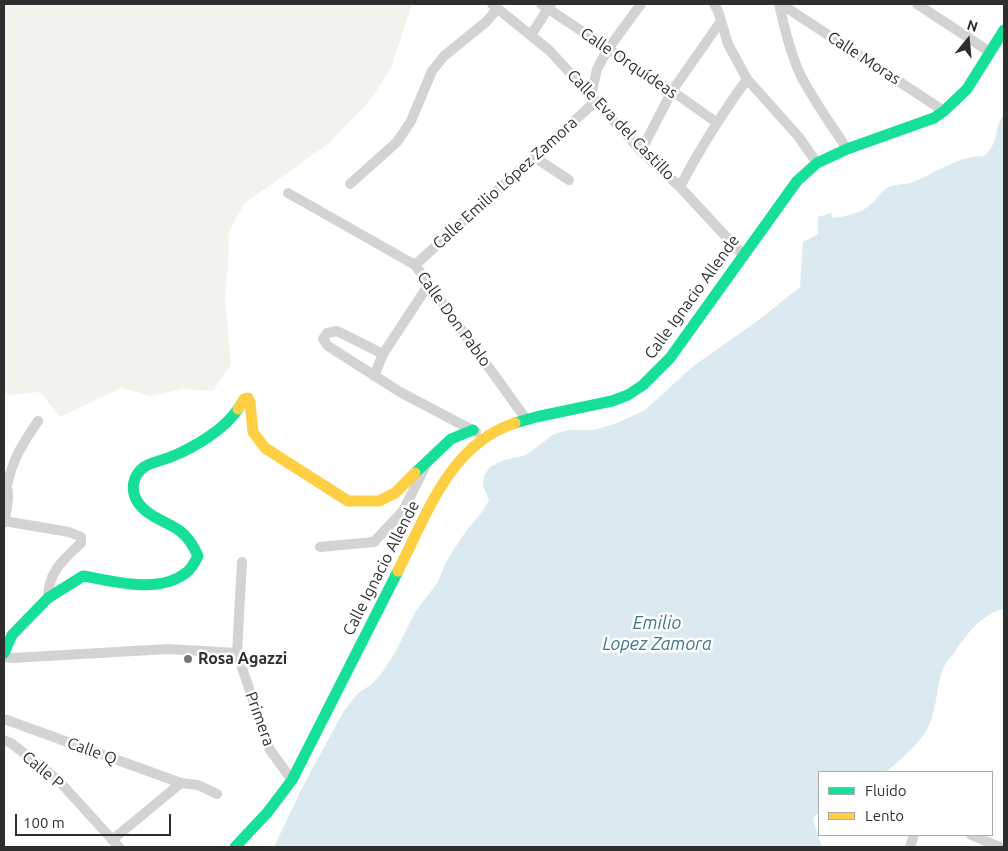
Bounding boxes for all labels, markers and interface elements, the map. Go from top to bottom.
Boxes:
north arrow [943,15,993,65]
text: N [965,16,980,35]
street label: Calle Orquídeas [577,23,681,103]
street label: Calle Moras [824,27,904,89]
street label: Calle Eva del Castillo [563,66,679,184]
street label: Calle Emilio López Zamora [429,113,581,253]
street label: Calle Ignacio Allende [640,231,744,363]
street label: Calle Don Pablo [413,268,495,370]
street label: Calle Ignacio Allende [339,497,423,639]
water label: Emilio Lopez Zamora [602,612,712,654]
place label: Rosa Agazzi [198,649,287,669]
marker: Rosa Agazzi [182,653,194,665]
street label: Primera [241,689,279,749]
street label: Calle Q [65,733,119,769]
street label: Calle P [18,747,68,793]
legend [818,771,993,836]
text: Fluido [865,782,907,799]
scale bar [18,804,174,836]
text: Lento [865,807,904,824]
text: 100 m [23,814,65,831]

